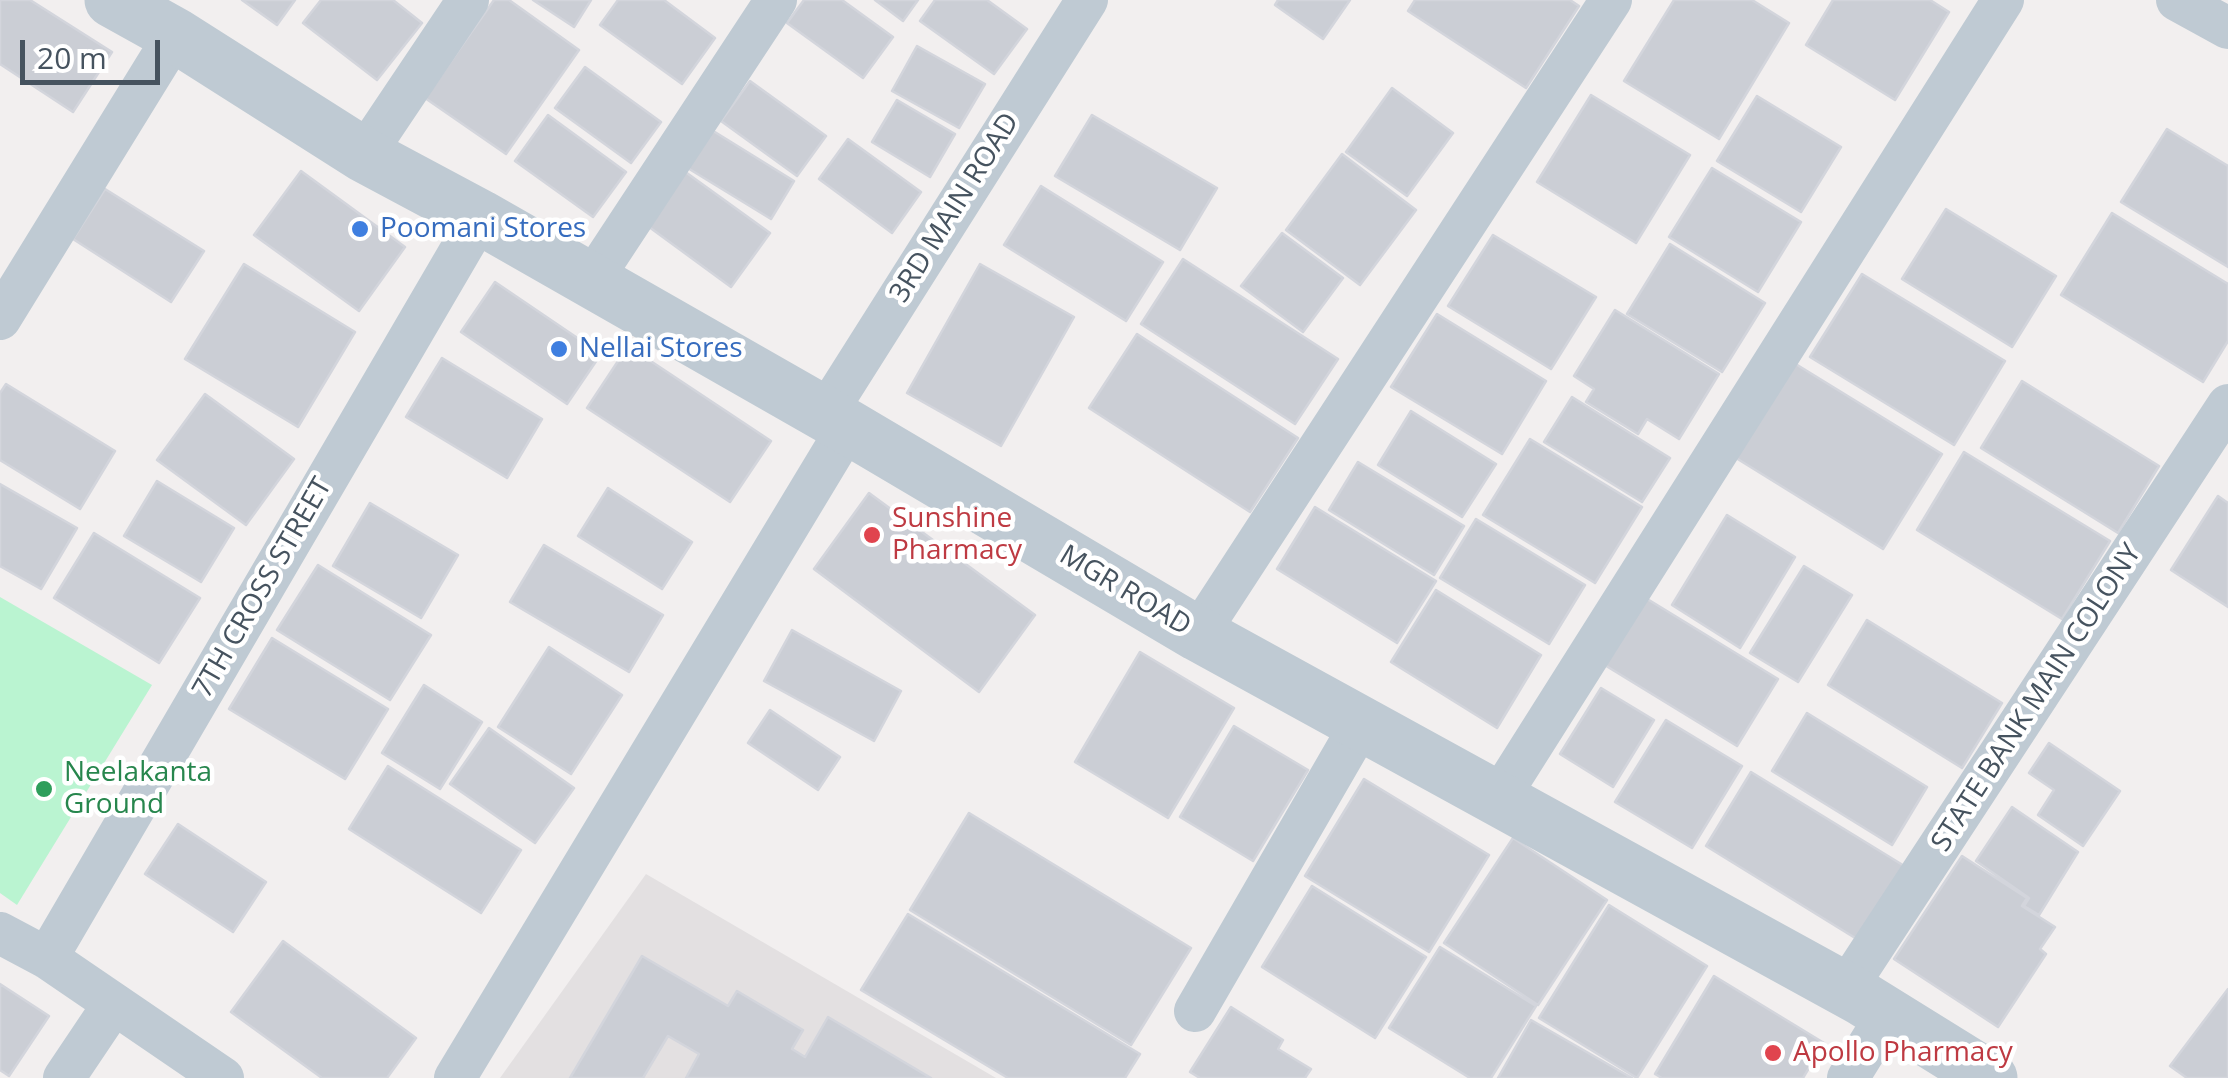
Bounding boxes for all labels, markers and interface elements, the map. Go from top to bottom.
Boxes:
scale bar [25,20,165,82]
text: 20 m [37,37,107,78]
street label: 3RD MAIN ROAD [883,107,1027,309]
place label: Poomani Stores [380,212,586,246]
marker: Poomani Stores [349,218,371,240]
place label: Nellai Stores [579,332,743,366]
marker: Nellai Stores [548,338,570,360]
street label: 7TH CROSS STREET [186,472,340,704]
place label: Sunshine Pharmacy [892,502,1022,568]
marker: Sunshine Pharmacy [861,524,883,546]
street label: STATE BANK MAIN COLONY [1925,538,2149,858]
street label: MGR ROAD [1053,539,1197,643]
place label: Neelakanta Ground [64,756,212,822]
marker: Neelakanta Ground [33,778,55,800]
place label: Apollo Pharmacy [1793,1036,2013,1070]
marker: Apollo Pharmacy [1762,1042,1784,1064]

